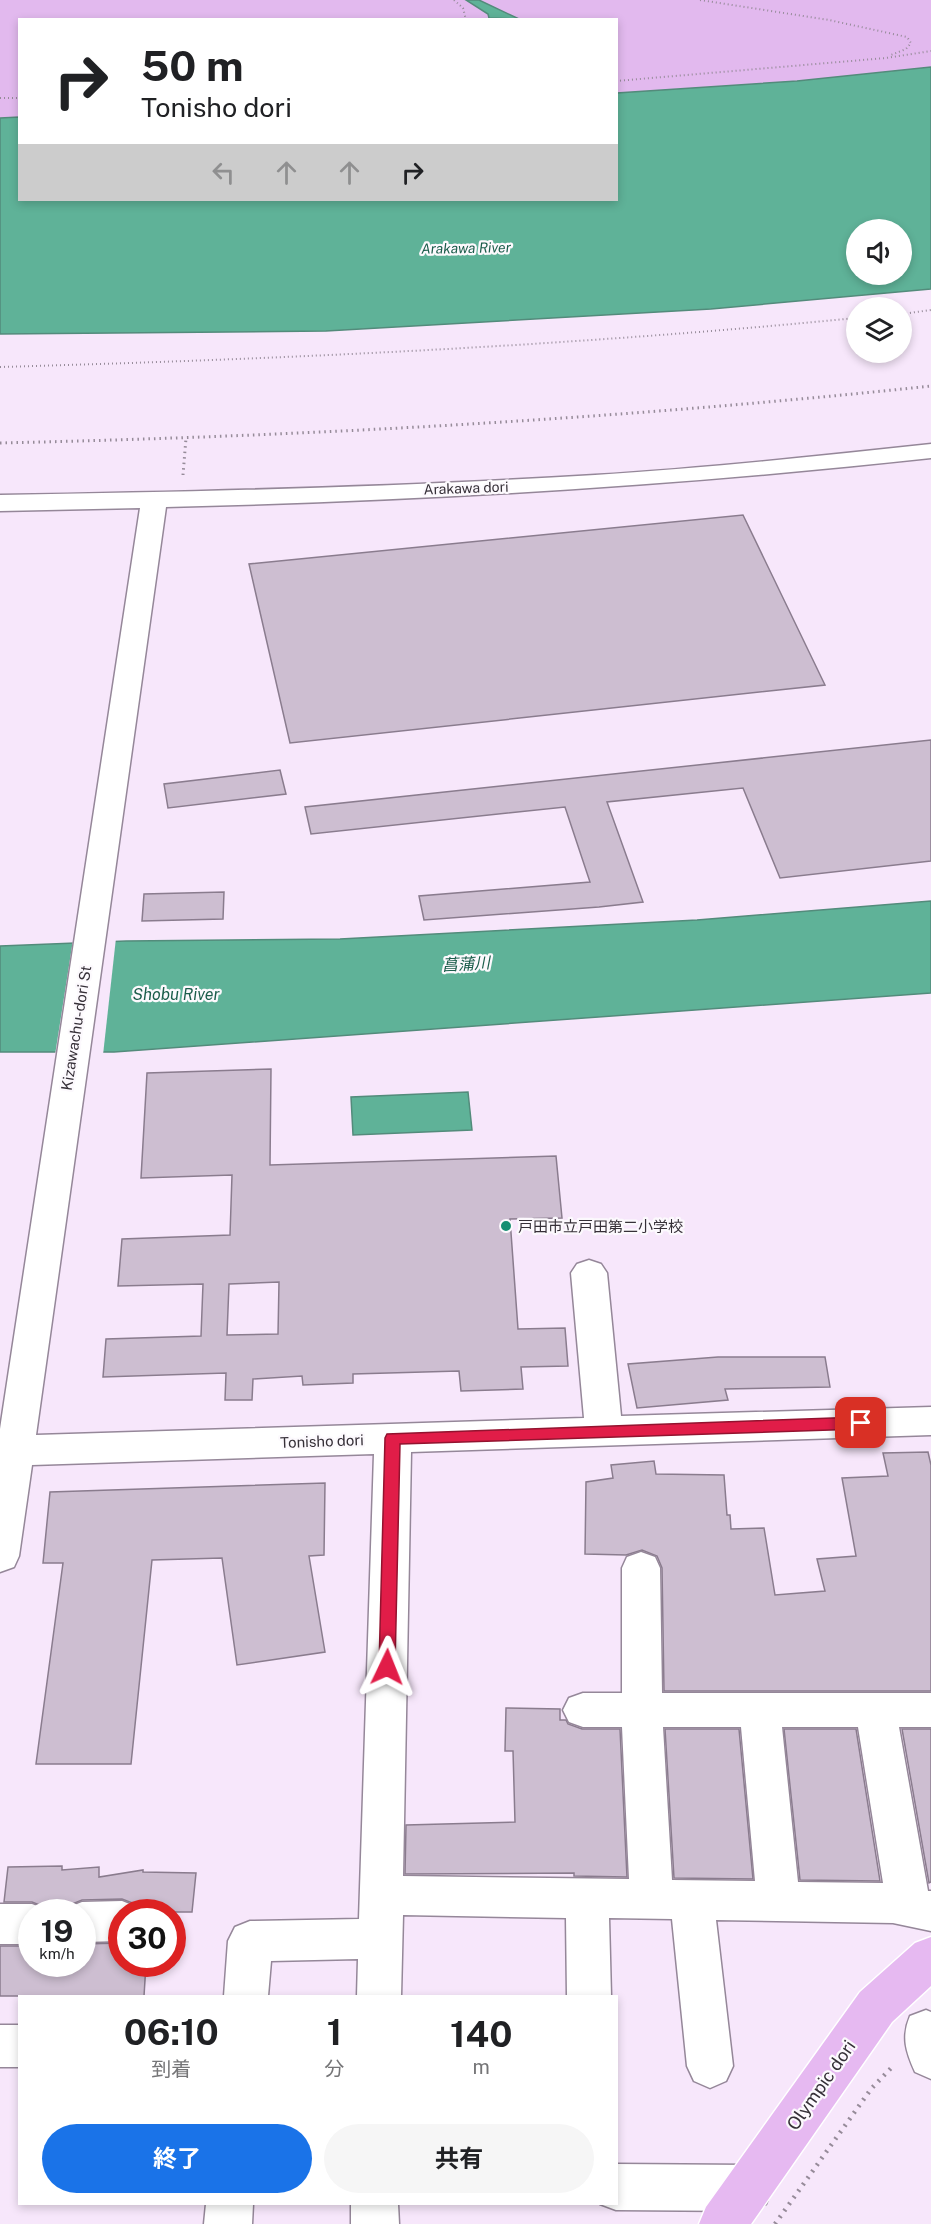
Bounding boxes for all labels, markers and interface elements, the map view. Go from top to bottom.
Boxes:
text: 50 m [141,41,244,90]
icon: right [42,42,120,120]
text: Tonisho dori [141,91,292,123]
icon: left [207,156,240,189]
icon: ahead [270,156,303,189]
icon: ahead [333,156,366,189]
icon: right [396,156,429,189]
map controls [846,219,912,363]
button: sound [846,219,912,285]
water label: Arakawa River [421,239,512,257]
button: layers [846,297,912,363]
street label: Arakawa dori [423,479,509,497]
water label: 菖蒲川 [442,953,492,975]
street label: Kizawachu-dori St [58,964,94,1092]
water label: Shobu River [133,985,220,1004]
place label: 戸田市立戸田第二小学校 [518,1218,683,1235]
marker: 戸田市立戸田第二小学校 [499,1219,513,1233]
pin [835,1397,886,1448]
icon: arrive [844,1406,877,1439]
street label: Tonisho dori [280,1431,364,1451]
position arrow [355,1635,419,1699]
speed limit sign: 30 [108,1899,186,1977]
text: 19 [41,1913,73,1949]
text: km/h [39,1945,75,1962]
text: 06:10 [124,2011,219,2053]
text: 1 [327,2011,342,2053]
text: 140 [450,2013,512,2055]
street label: Olympic dori [782,2036,860,2134]
text: m [473,2055,490,2079]
text: 到着 [151,2057,191,2081]
text: 分 [324,2057,344,2081]
button: 終了 [42,2124,312,2193]
button: 共有 [324,2124,594,2193]

